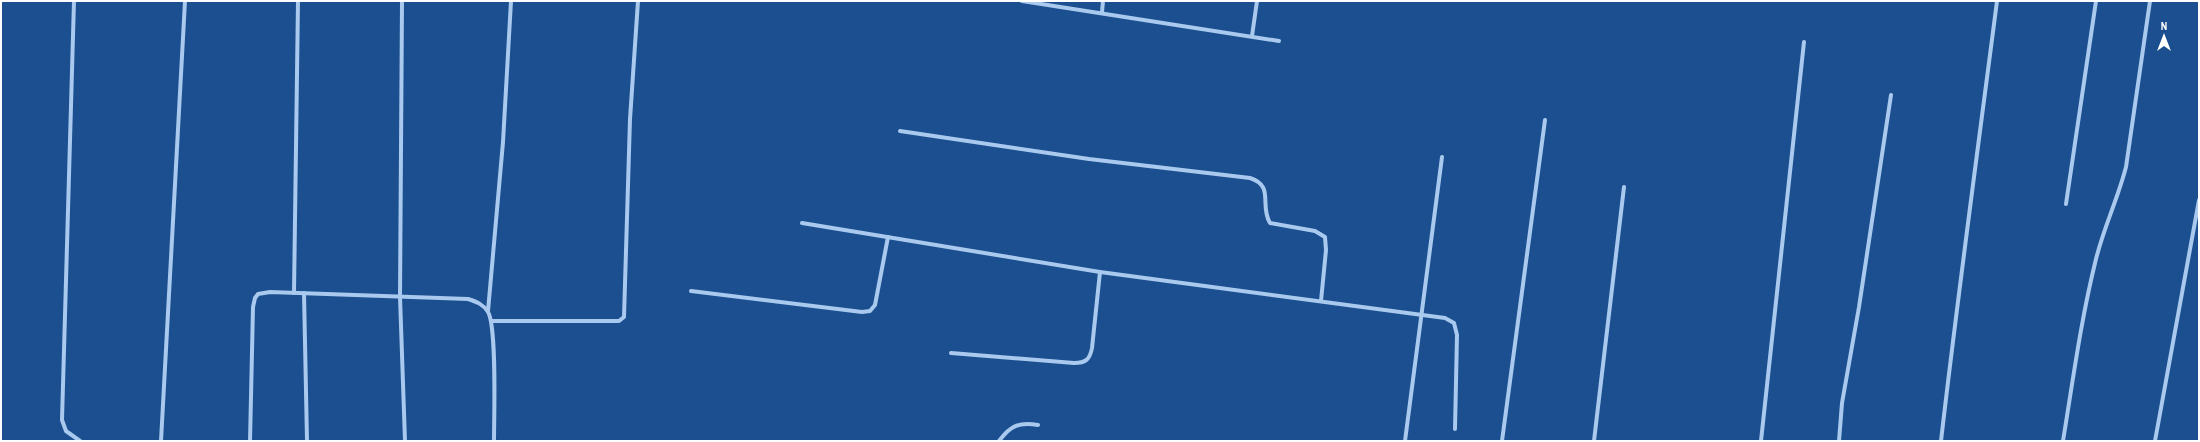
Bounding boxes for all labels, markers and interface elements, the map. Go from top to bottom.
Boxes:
north arrow [2144,16,2184,56]
text: N [2161,19,2167,33]

